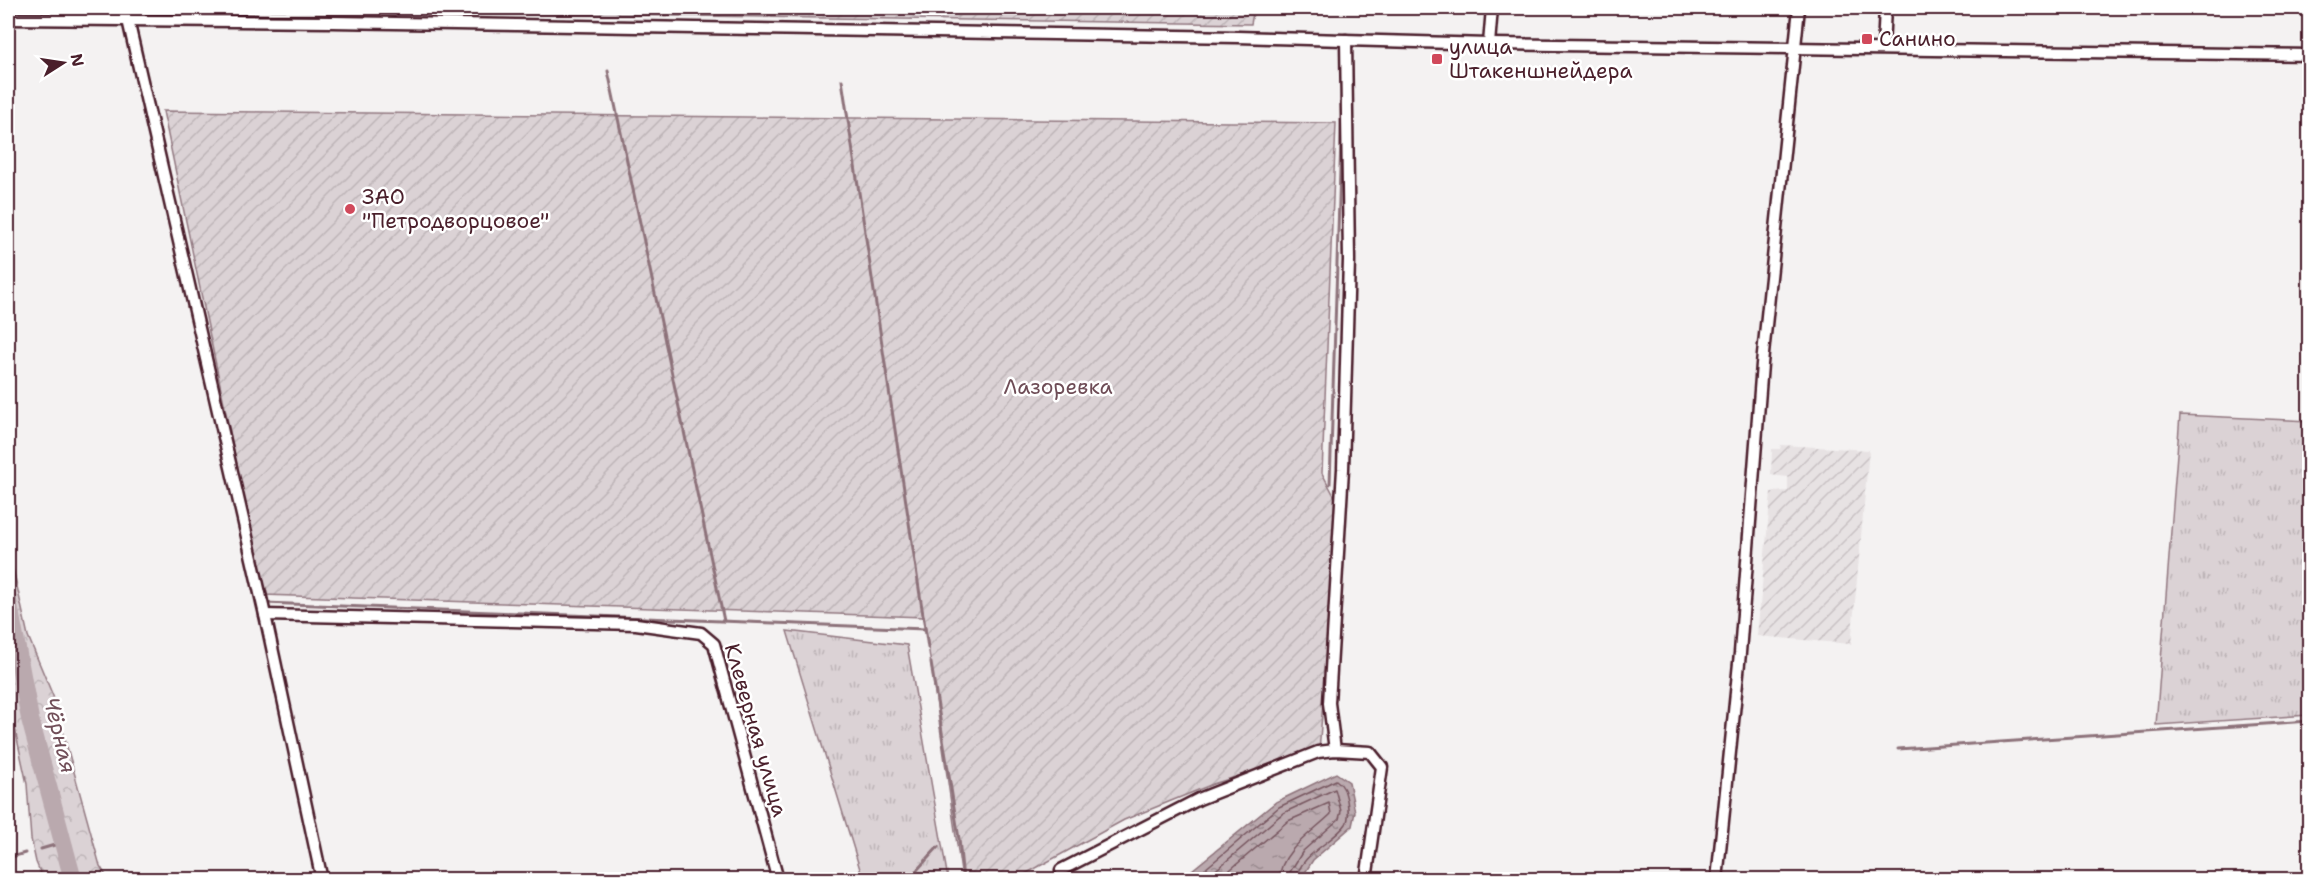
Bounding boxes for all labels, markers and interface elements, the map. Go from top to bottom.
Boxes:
place label: Санино [1879,25,1956,53]
marker: Санино [1860,32,1874,46]
north arrow [33,33,93,93]
place label: улица Штакеншнейдера [1449,33,1633,85]
text: N [66,52,89,68]
marker: улица Штакеншнейдера [1430,52,1444,66]
place label: ЗАО "Петродворцовое" [362,183,549,235]
marker: ЗАО "Петродворцовое" [343,202,357,216]
park label: Лазоревка [1003,373,1113,401]
street label: Клеверная улица [718,640,794,820]
water label: Чёрная [37,694,83,776]

